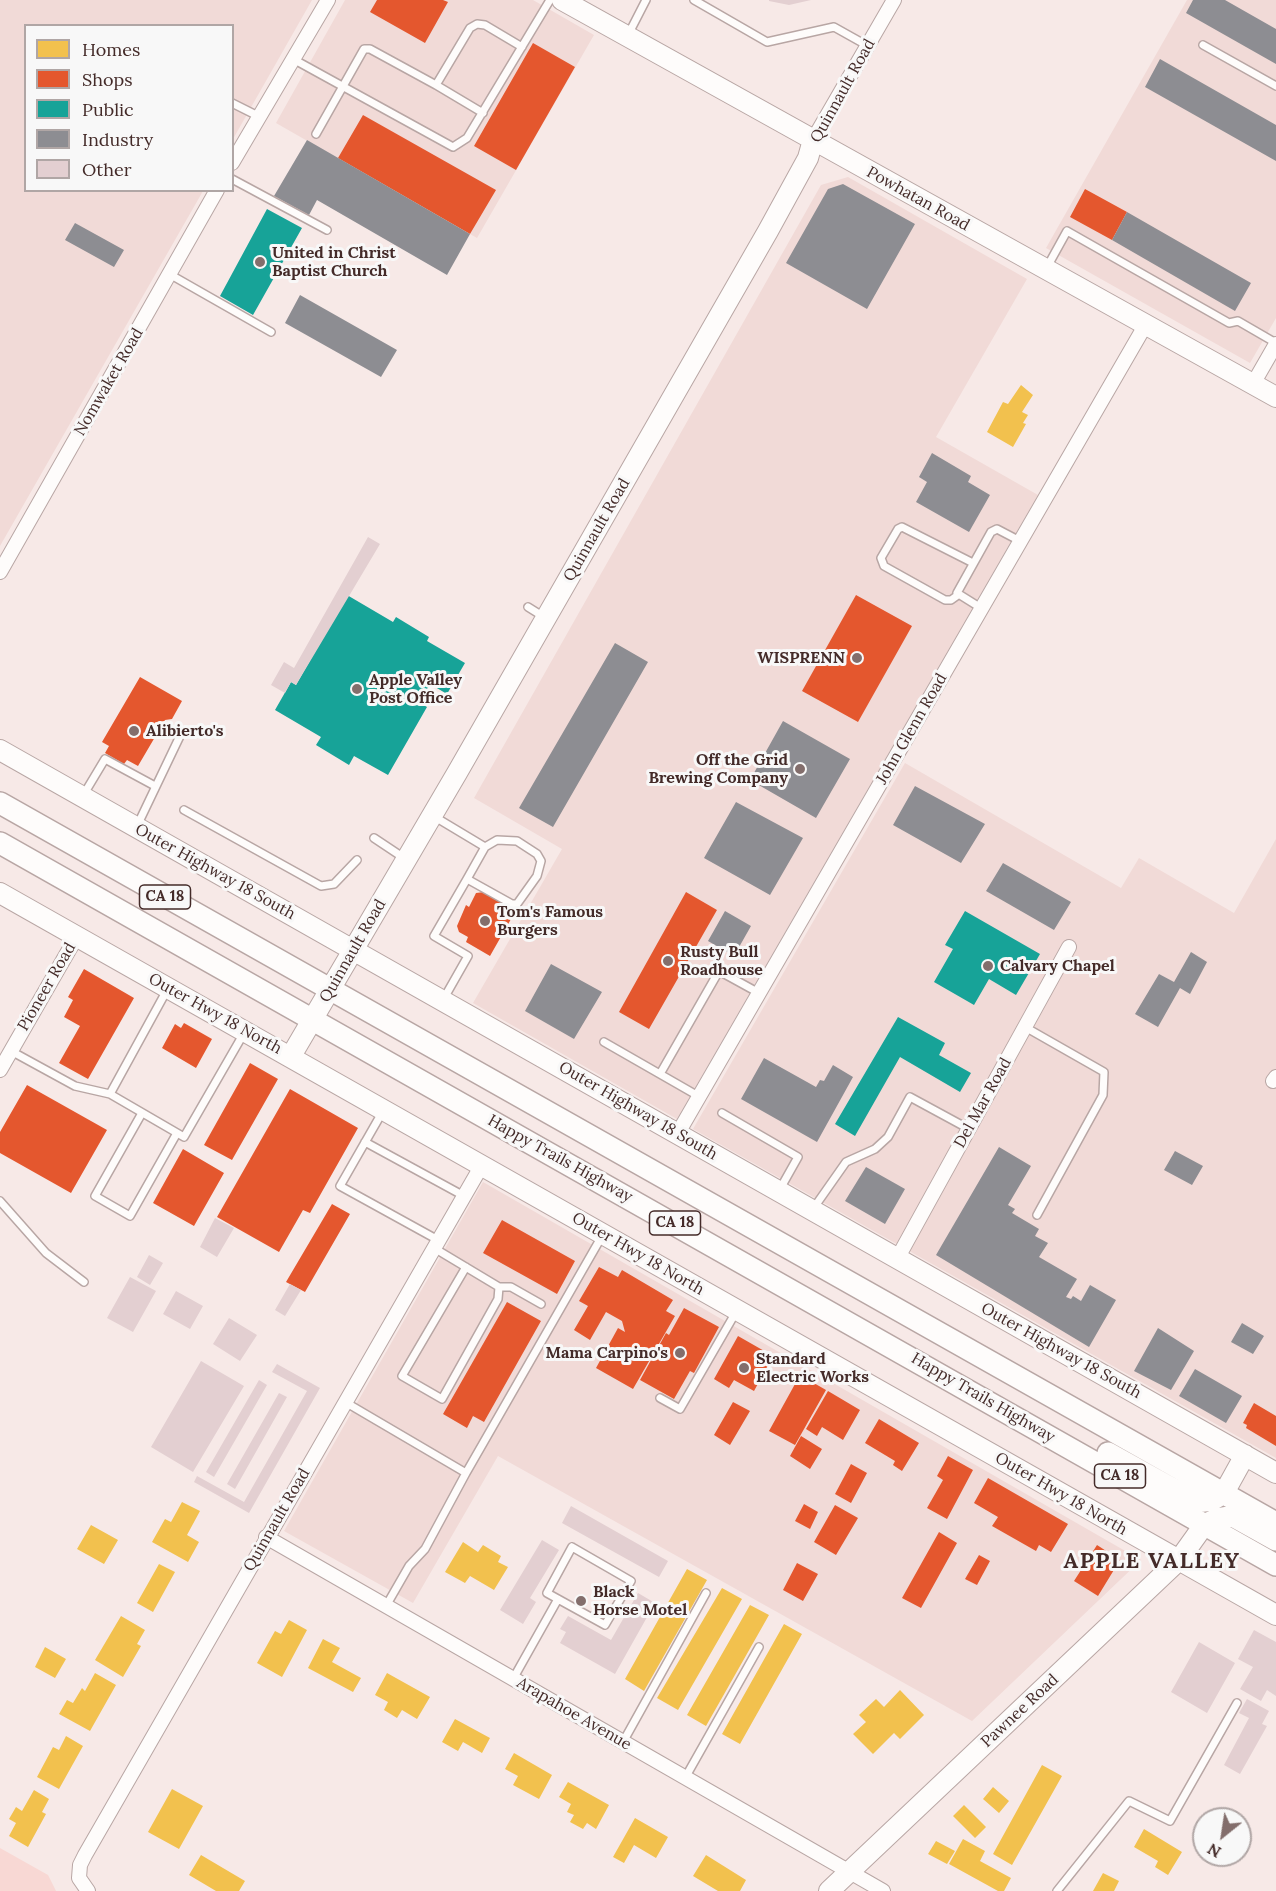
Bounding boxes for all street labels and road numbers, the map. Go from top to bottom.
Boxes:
street label: Quinnault Road [807,36,879,146]
street label: Powhatan Road [863,163,973,235]
street label: Nomwaket Road [70,325,148,439]
street label: Quinnault Road [560,475,634,585]
street label: John Glenn Road [873,670,951,788]
street label: Outer Highway 18 South [132,820,298,924]
road number: CA 18 [140,885,190,909]
street label: Quinnault Road [316,896,390,1006]
street label: Pioneer Road [14,939,80,1035]
street label: Outer Hwy 18 North [145,969,285,1059]
street label: Del Mar Road [950,1054,1016,1152]
street label: Outer Highway 18 South [555,1058,721,1164]
street label: Happy Trails Highway [484,1111,636,1207]
street label: Outer Hwy 18 North [569,1208,707,1300]
road number: CA 18 [650,1211,700,1235]
street label: Outer Highway 18 South [978,1299,1144,1403]
street label: Happy Trails Highway [908,1349,1058,1447]
street label: Outer Hwy 18 North [992,1448,1130,1540]
road number: CA 18 [1094,1464,1146,1488]
street label: Quinnault Road [240,1465,314,1575]
street label: Pawnee Road [977,1670,1063,1752]
street label: Arapahoe Avenue [513,1673,635,1755]

